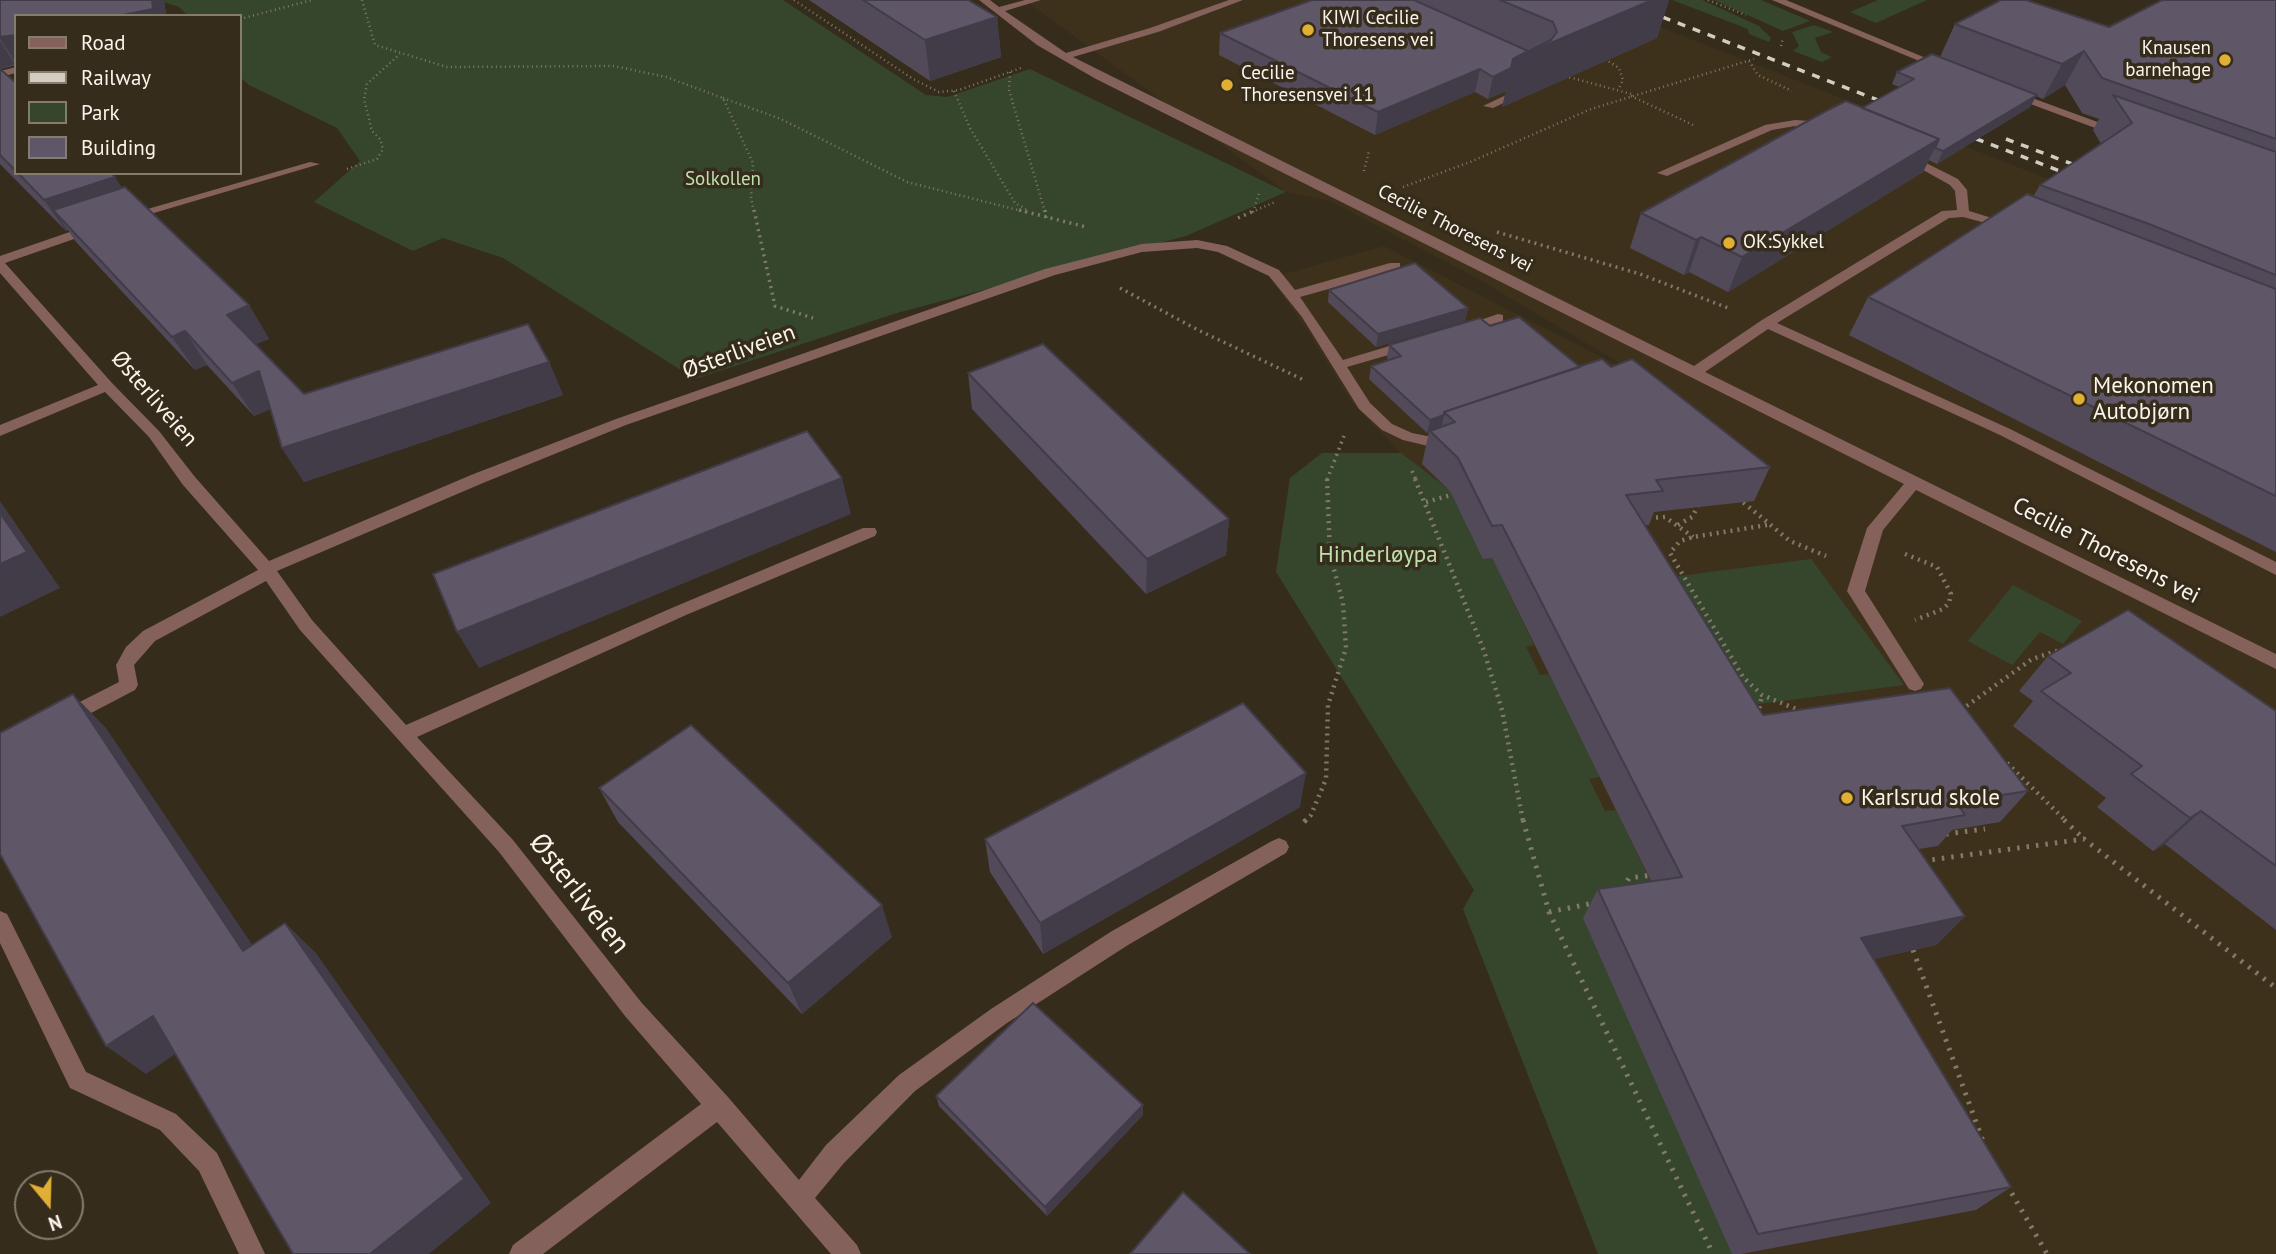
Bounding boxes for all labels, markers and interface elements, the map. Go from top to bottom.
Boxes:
place label: KIWI Cecilie Thoresens vei [1322,8,1434,52]
legend [14,14,242,175]
marker: KIWI Cecilie Thoresens vei [1300,22,1316,38]
text: Road [81,29,125,56]
place label: Knausen barnehage [2125,38,2211,82]
marker: Knausen barnehage [2217,52,2233,68]
place label: Cecilie Thoresensvei 11 [1241,63,1374,107]
text: Railway [81,64,151,91]
marker: Cecilie Thoresensvei 11 [1219,77,1235,93]
text: Park [81,99,120,126]
text: Building [81,134,156,161]
park label: Solkollen [685,169,761,191]
street label: Cecilie Thoresens vei [1374,180,1536,278]
place label: OK:Sykkel [1743,232,1824,254]
marker: OK:Sykkel [1721,235,1737,251]
street label: Østerliveien [679,319,799,385]
street label: Østerliveien [105,345,203,453]
place label: Mekonomen Autobjørn [2093,372,2214,426]
marker: Mekonomen Autobjørn [2071,391,2087,407]
street label: Cecilie Thoresens vei [2008,492,2204,610]
park label: Hinderløypa [1318,541,1438,569]
place label: Karlsrud skole [1861,784,2000,812]
marker: Karlsrud skole [1839,790,1855,806]
street label: Østerliveien [521,827,637,961]
north arrow [14,1170,84,1240]
text: N [45,1210,65,1236]

